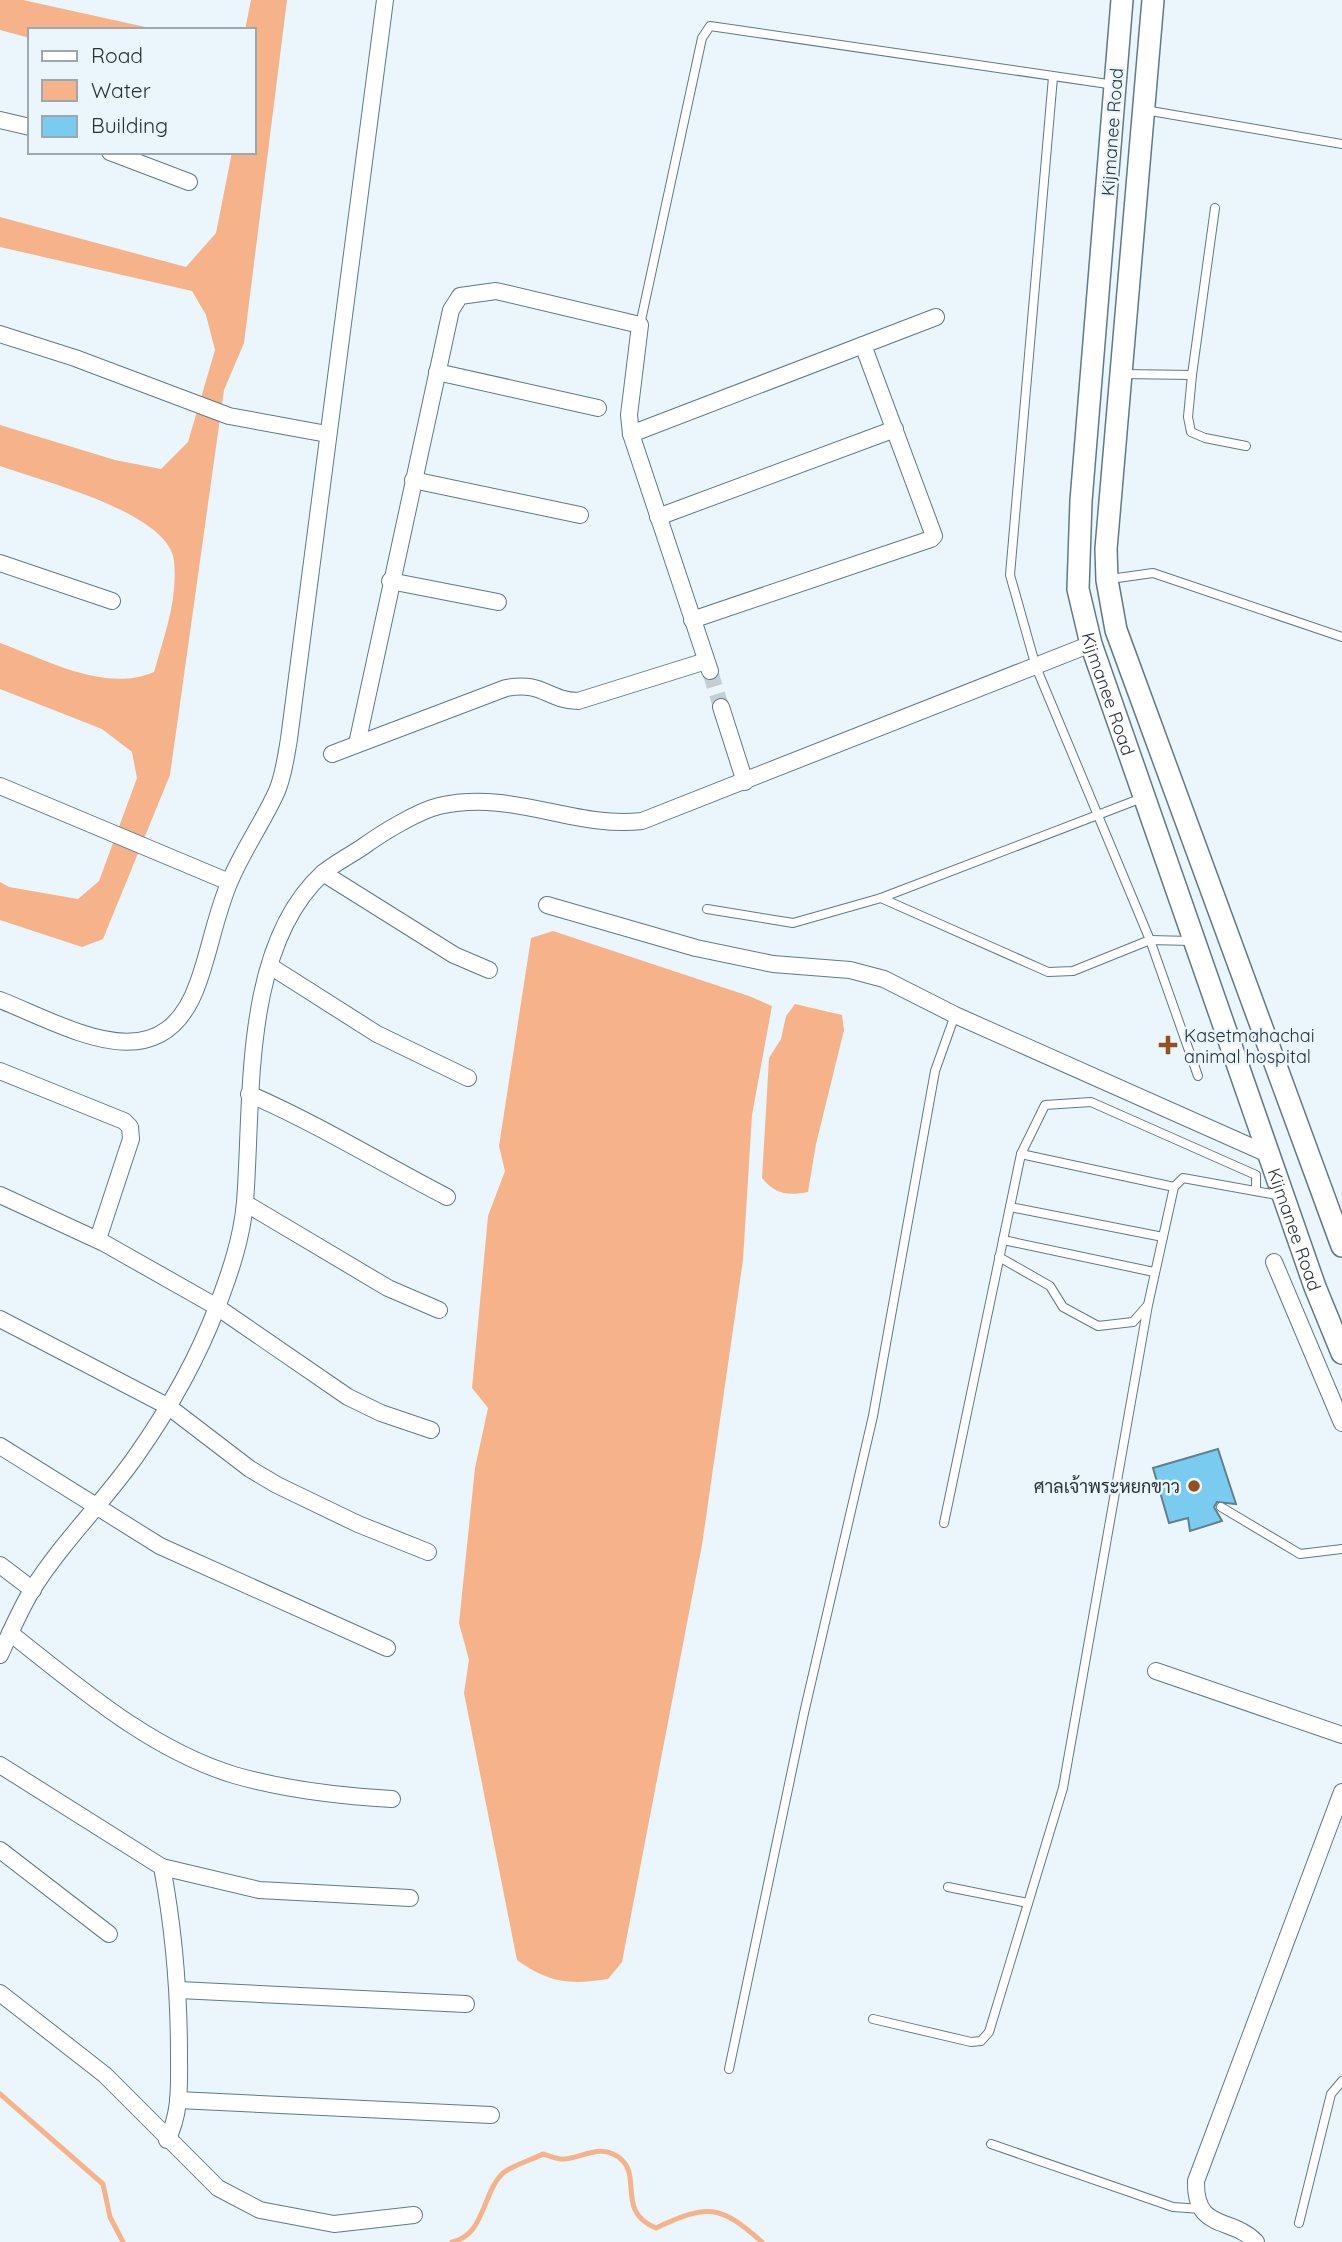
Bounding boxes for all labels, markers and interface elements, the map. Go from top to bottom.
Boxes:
legend [28,28,256,154]
text: Road [91,42,143,68]
street label: Kijmanee Road [1096,67,1128,197]
text: Water [91,77,151,103]
text: Building [91,112,168,138]
street label: Kijmanee Road [1077,630,1140,758]
place label: Kasetmahachai animal hospital [1184,1024,1315,1068]
marker: Kasetmahachai animal hospital [1158,1035,1178,1055]
street label: Kijmanee Road [1263,1165,1327,1294]
place label: ศาลเจ้าพระหยกขาว [1034,1475,1180,1498]
marker: ศาลเจ้าพระหยกขาว [1186,1478,1202,1494]

